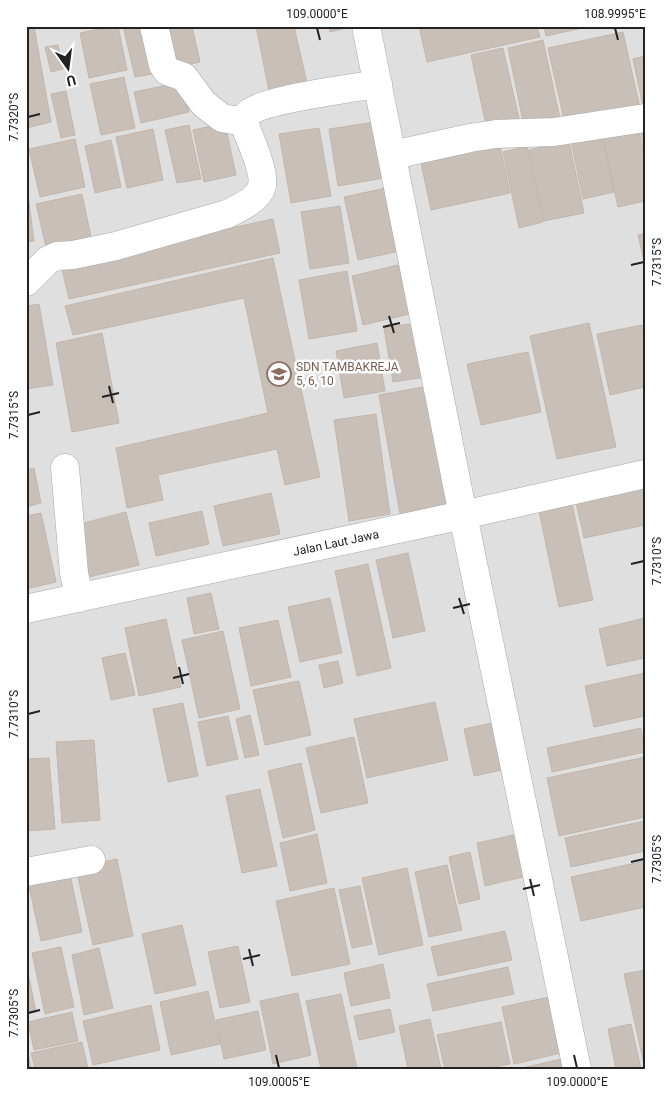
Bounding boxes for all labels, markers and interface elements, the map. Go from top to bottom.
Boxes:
text: 109.0000°E [286,7,348,21]
text: 108.9995°E [584,7,646,21]
north arrow [42,42,92,92]
text: U [65,72,78,89]
text: 7.7320°S [7,93,21,141]
text: 7.7315°S [650,238,664,286]
place label: SDN TAMBAKREJA 5, 6, 10 [296,360,399,388]
school or university icon: SDN TAMBAKREJA 5, 6, 10 [266,361,292,387]
text: 7.7315°S [7,391,21,439]
street label: Jalan Laut Jawa [292,527,380,559]
text: 7.7310°S [650,537,664,585]
text: 7.7310°S [7,690,21,738]
text: 7.7305°S [650,835,664,883]
text: 7.7305°S [7,989,21,1037]
text: 109.0005°E [248,1075,310,1089]
text: 109.0000°E [546,1075,608,1089]

